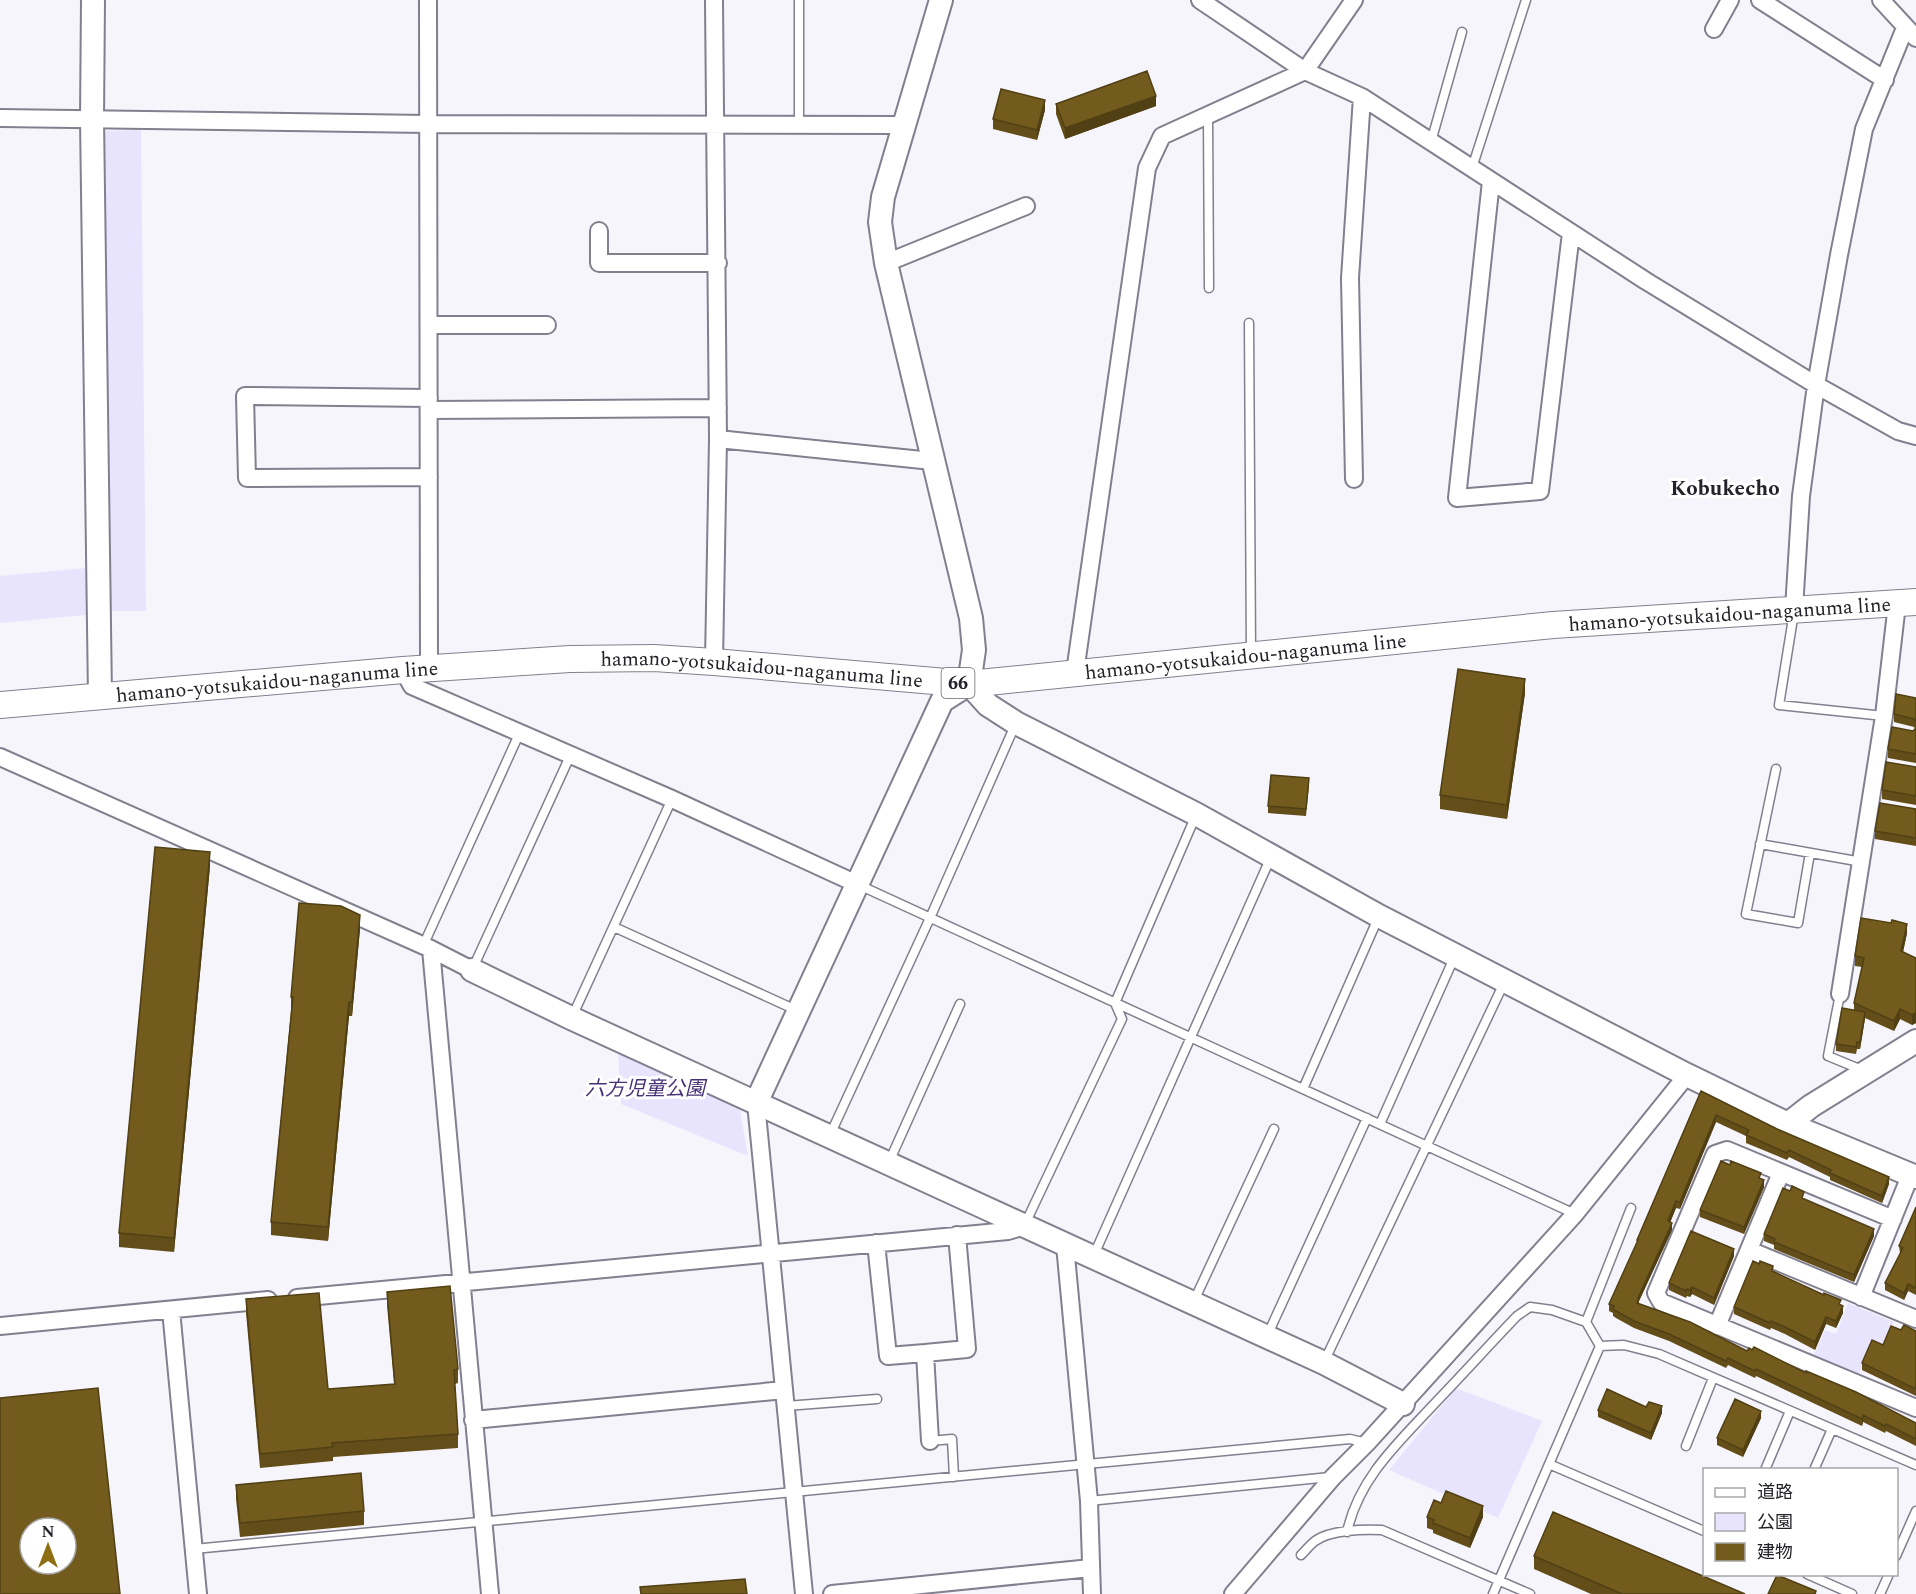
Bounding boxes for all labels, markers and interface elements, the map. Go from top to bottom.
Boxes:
district label: Kobukecho [1670,473,1780,505]
street label: hamano-yotsukaidou-naganuma line [1567,590,1892,640]
street label: hamano-yotsukaidou-naganuma line [1083,626,1408,688]
street label: hamano-yotsukaidou-naganuma line [600,644,924,696]
street label: hamano-yotsukaidou-naganuma line [115,654,439,711]
road number: 66 [942,668,974,698]
park label: 六方児童公園 [585,1074,708,1104]
legend [1703,1468,1898,1576]
text: 道路 [1757,1479,1793,1506]
text: 公園 [1757,1509,1793,1536]
north arrow [18,1516,78,1576]
text: N [41,1520,55,1544]
text: 建物 [1757,1539,1793,1566]

